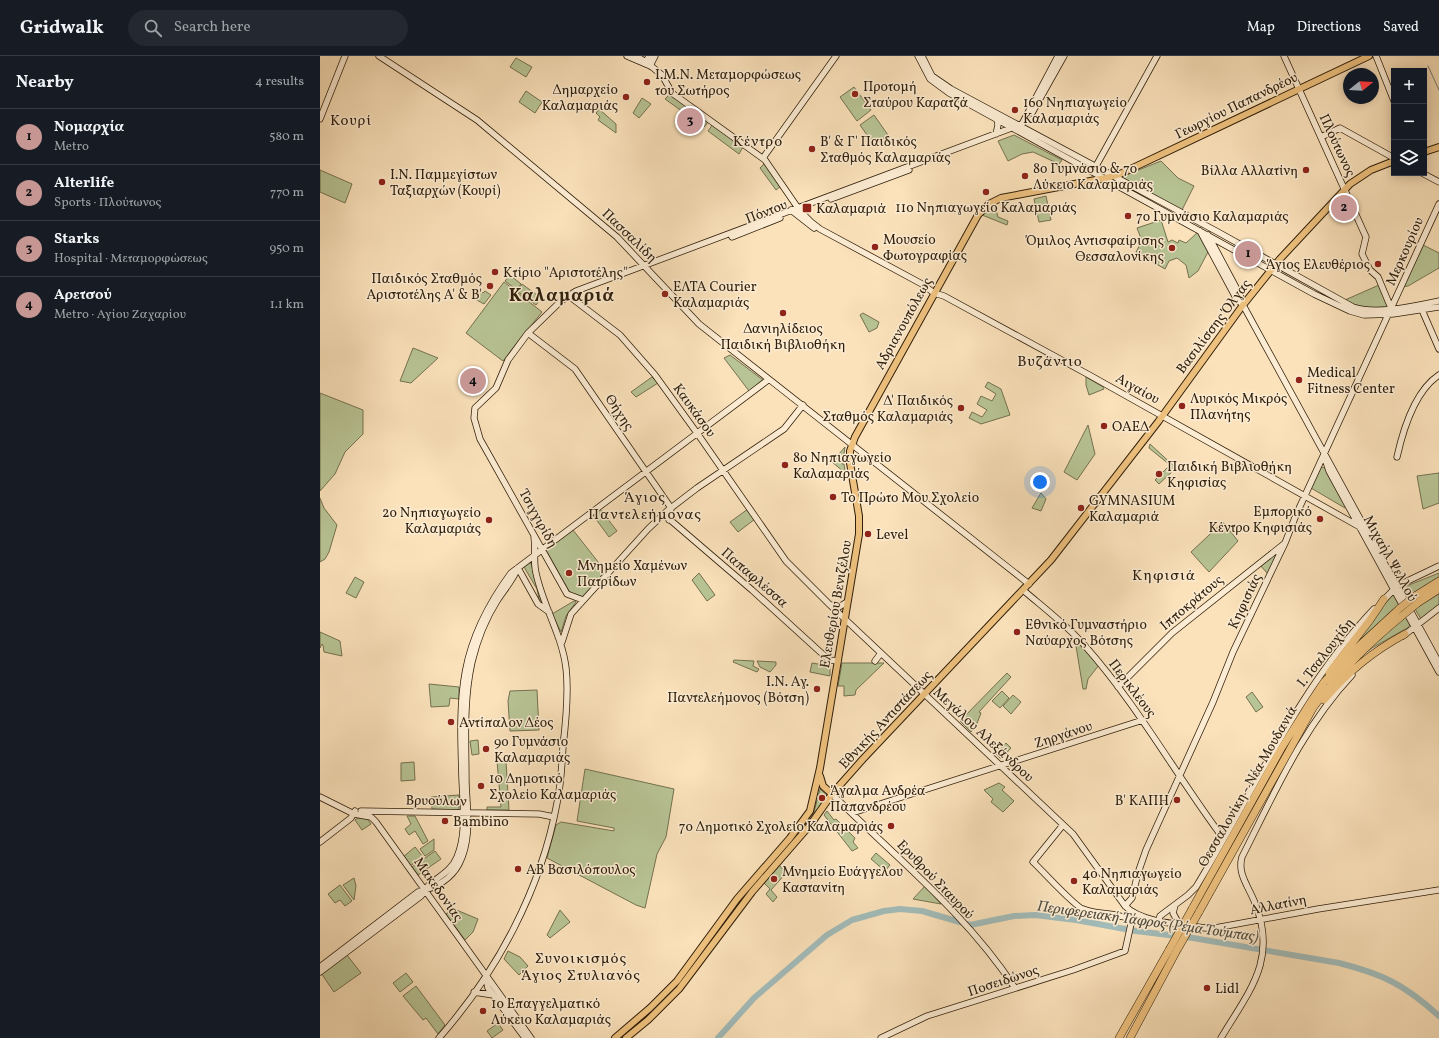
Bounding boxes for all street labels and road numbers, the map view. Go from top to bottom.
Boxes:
street label: Γεωργίου Παπανδρέου [1172,68,1302,144]
street label: Πλούτωνος [1314,111,1360,180]
street label: Πόντου [743,196,791,229]
street label: Πασσαλίδη [597,205,661,267]
street label: Μερκουρίου [1382,214,1429,289]
street label: Αδριανουπόλεως [871,274,938,373]
street label: Βασιλίσσης Όλγας [1172,276,1256,378]
street label: Αιγαίου [1112,369,1163,409]
street label: Καυκάσου [668,380,720,442]
street label: Θήχης [600,391,638,435]
street label: Τσιγγιρίδη [514,486,562,552]
street label: Μιχαήλ Ψελλού [1358,512,1421,606]
street label: Ελευθερίου Βενιζέλου [816,539,857,670]
street label: Παπαφλέσσα [717,544,792,613]
street label: Ιπποκράτους [1156,571,1228,635]
street label: Κηφισιάς [1224,571,1266,632]
street label: Ι. Τσαλουχίδη [1293,614,1359,692]
street label: Περικλέους [1103,656,1160,722]
street label: Εθνικής Αντιστάσεως [835,666,937,774]
street label: Μεγάλου Αλεξάνδρου [928,683,1038,787]
street label: Θεσσαλονίκη - Νέα Μουδανιά [1194,702,1303,871]
street label: Ζηργάνου [1032,717,1095,754]
street label: Βρυούλων [405,791,467,812]
street label: Ερυθρού Σταυρού [892,836,978,924]
street label: Μακεδονίας [409,854,467,926]
street label: Αλλατίνη [1248,891,1308,920]
street label: Ποσειδώνος [966,961,1041,1002]

